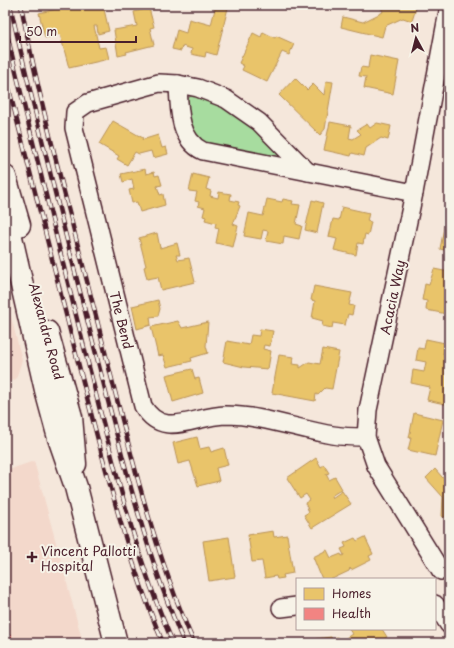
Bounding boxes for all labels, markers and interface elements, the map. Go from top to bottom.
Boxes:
scale bar [20,18,136,44]
north arrow [396,18,436,58]
text: N [409,19,420,37]
text: 50 m [26,22,57,40]
street label: Acacia Way [375,258,409,336]
street label: Alexandra Road [25,280,69,382]
street label: The Bend [106,289,138,351]
place label: Vincent Pallotti Hospital [41,541,136,575]
marker: Vincent Pallotti Hospital [26,551,38,563]
legend [296,578,436,630]
text: Homes [332,584,371,602]
text: Health [332,604,371,622]

